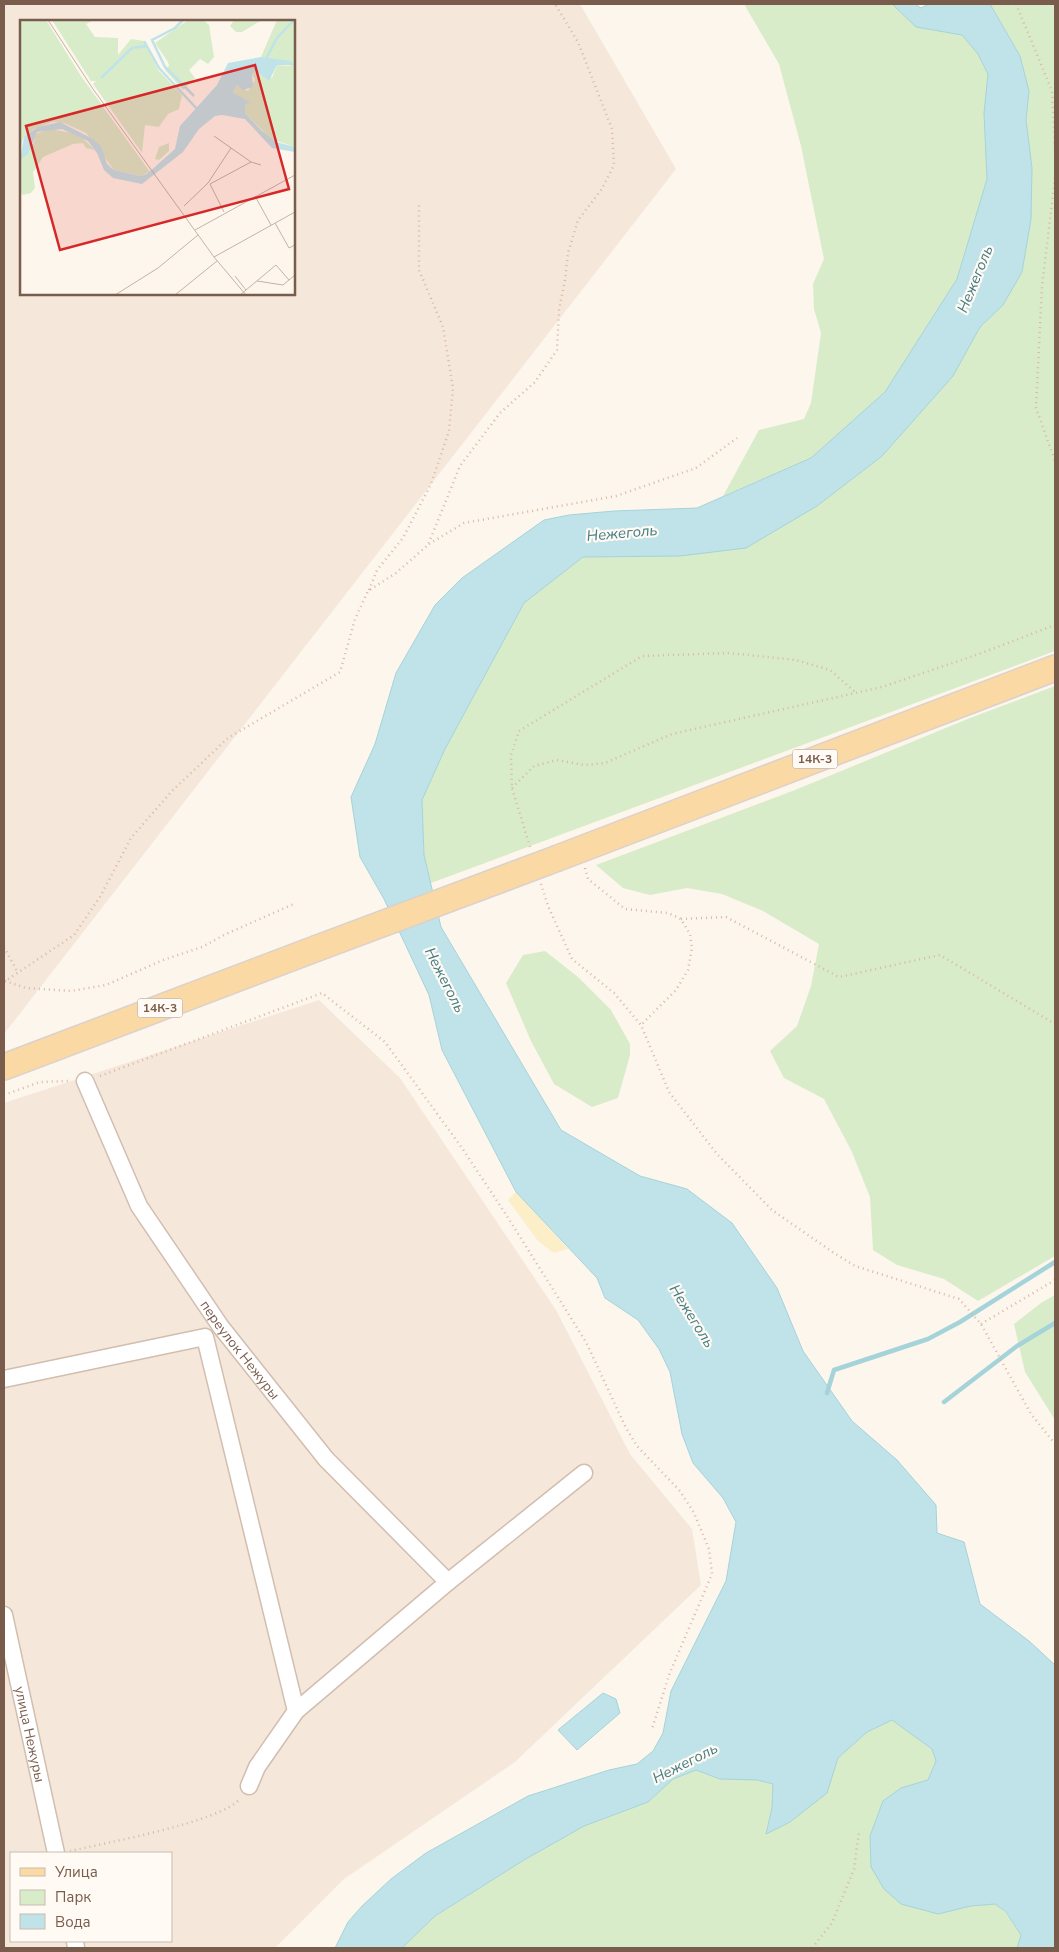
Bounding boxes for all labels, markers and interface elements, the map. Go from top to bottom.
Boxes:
inset map [20,20,295,295]
water label: Нежеголь [952,242,998,316]
water label: Нежеголь [586,520,658,546]
road number: 14К-3 [792,750,838,769]
water label: Нежеголь [420,944,470,1016]
road number: 14К-3 [138,998,182,1018]
water label: Нежеголь [665,1281,719,1351]
street label: переулок Нежуры [196,1297,284,1404]
street label: улица Нежуры [10,1684,49,1784]
water label: Нежеголь [649,1738,721,1788]
legend [10,1852,172,1942]
text: Улица [54,1862,98,1882]
text: Парк [55,1887,91,1907]
text: Вода [55,1912,91,1932]

